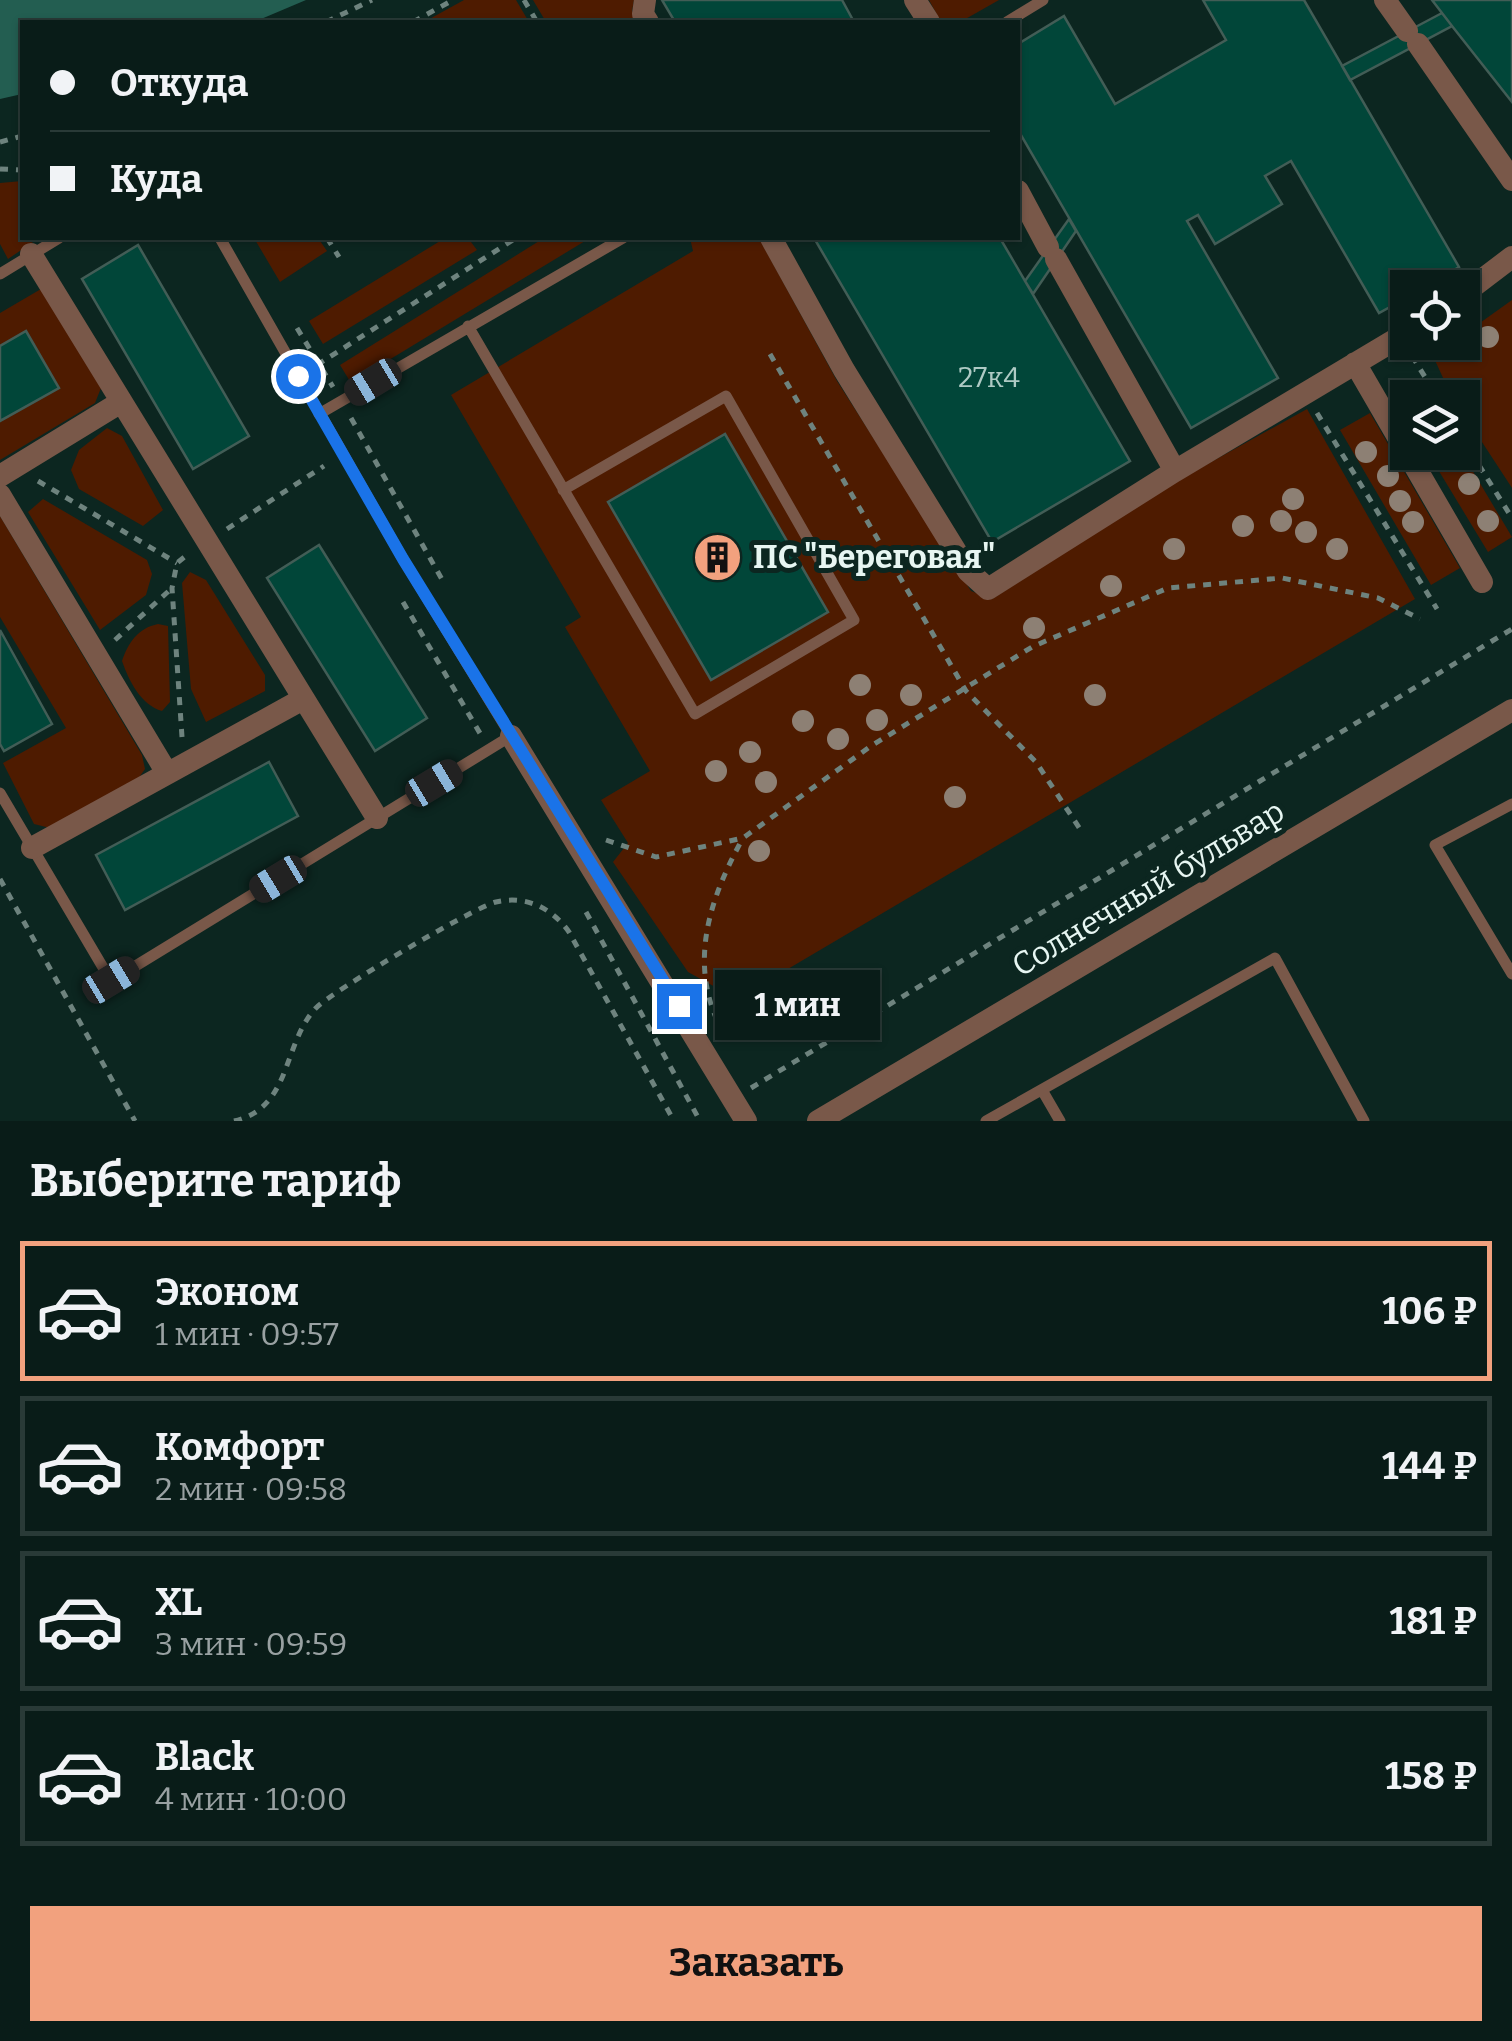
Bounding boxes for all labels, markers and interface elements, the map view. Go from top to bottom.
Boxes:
text: Откуда [110,60,248,106]
text: Куда [110,156,203,202]
map controls [1390,270,1480,470]
button: locate [1390,270,1480,360]
route start [276,354,321,399]
car [340,354,406,410]
house number: 27к4 [958,361,1020,394]
button: layers [1390,380,1480,470]
building icon: ПС "Береговая" [692,531,744,583]
place label: ПС "Береговая" [753,538,996,576]
car [401,755,467,811]
street label: Солнечный бульвар [1005,792,1291,984]
car [245,851,311,907]
car [78,952,144,1008]
callout: 1 мин [714,971,879,1041]
route end [657,984,702,1029]
text: 1 мин [754,986,841,1024]
text: Выберите тариф [30,1154,401,1208]
icon: car [35,1266,125,1356]
text: Эконом [155,1269,299,1315]
text: 106 ₽ [1382,1288,1477,1334]
text: 1 мин · 09:57 [155,1315,339,1353]
icon: car [35,1421,125,1511]
text: Комфорт [155,1424,324,1470]
text: 144 ₽ [1382,1443,1477,1489]
text: 2 мин · 09:58 [155,1470,347,1508]
icon: car [35,1576,125,1666]
text: XL [155,1579,202,1625]
text: 181 ₽ [1389,1598,1477,1644]
text: 3 мин · 09:59 [155,1625,347,1663]
icon: car [35,1731,125,1821]
text: Black [155,1734,254,1780]
text: 158 ₽ [1385,1753,1477,1799]
text: 4 мин · 10:00 [155,1780,347,1818]
button: Заказать [30,1906,1482,2021]

